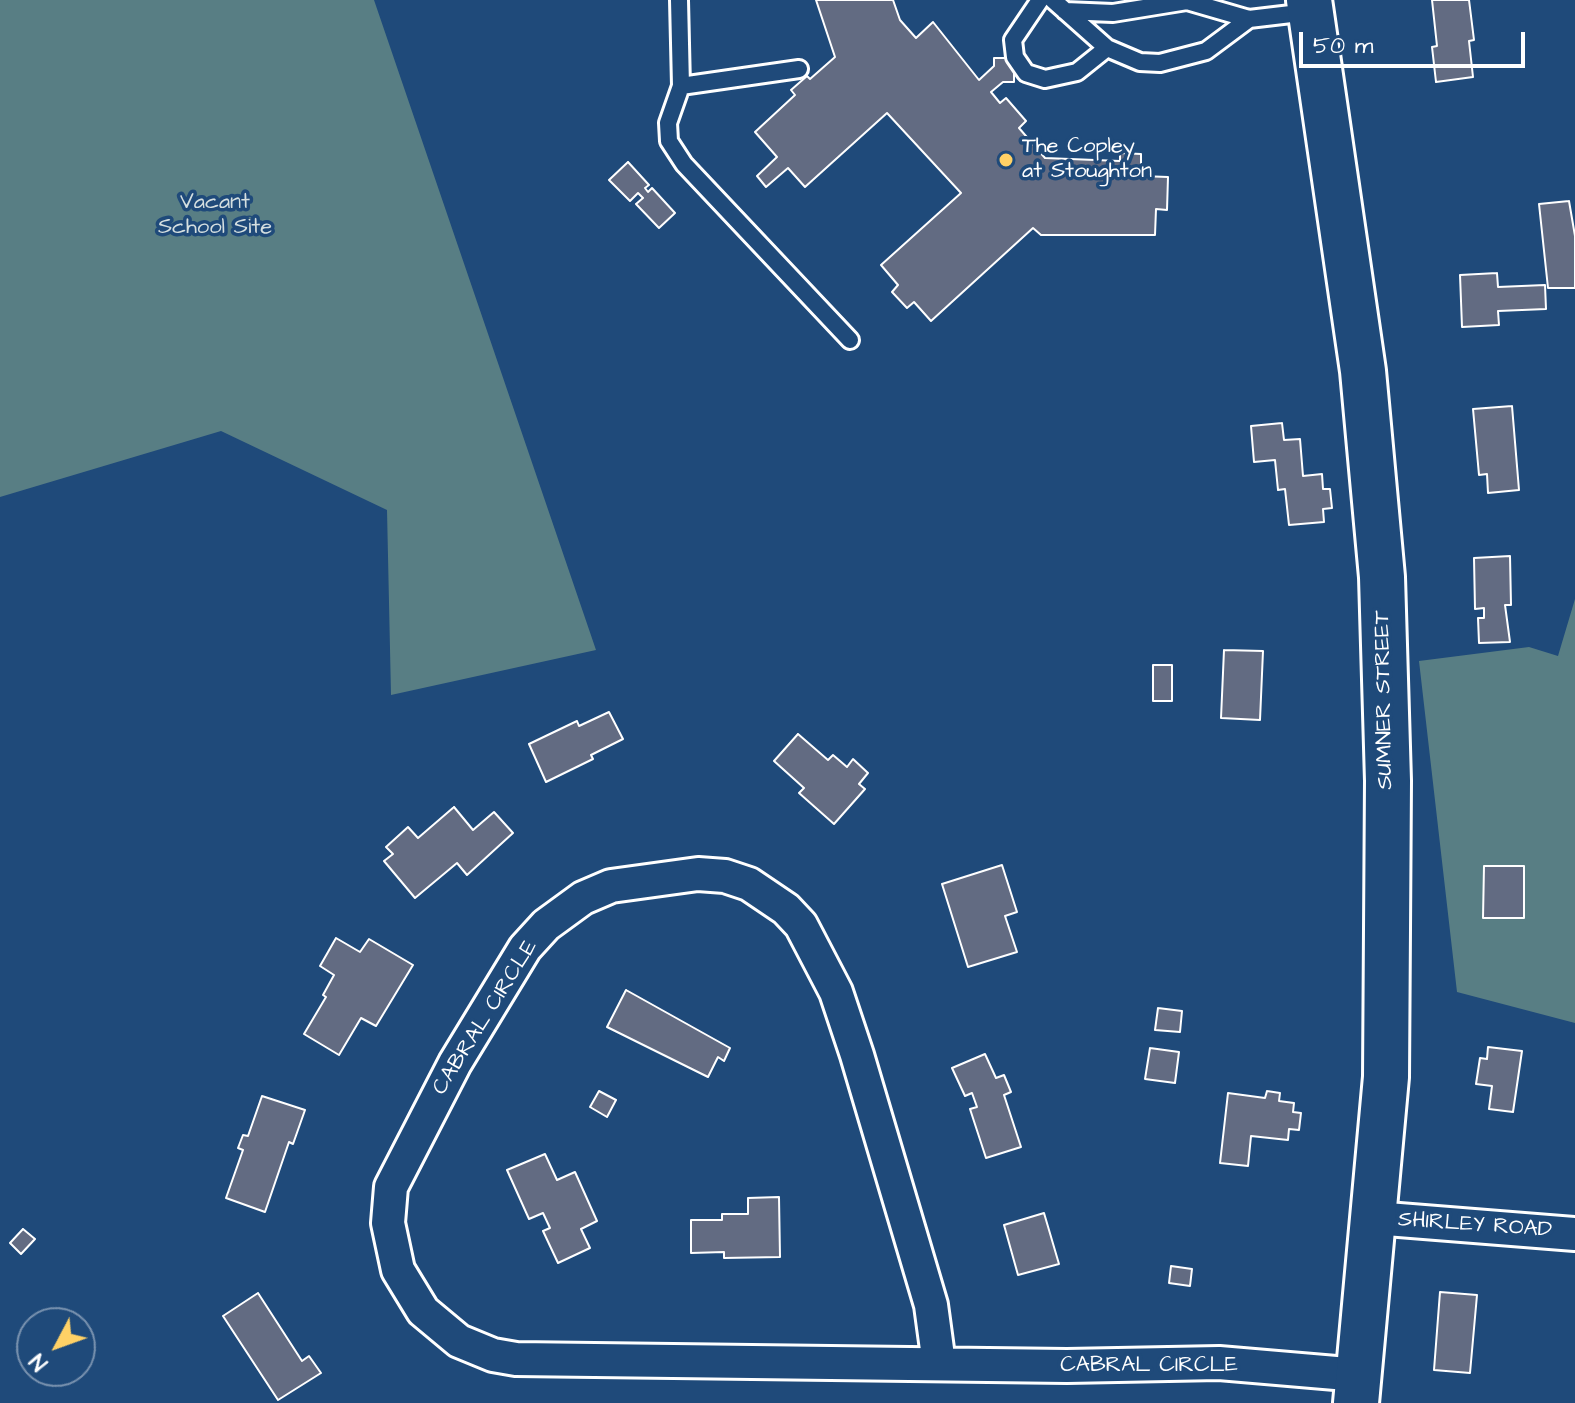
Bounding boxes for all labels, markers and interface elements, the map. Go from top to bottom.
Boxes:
scale bar [1303,16,1529,66]
text: 50 m [1313,29,1373,63]
place label: The Copley at Stoughton [1022,134,1152,186]
marker: The Copley at Stoughton [997,151,1015,169]
park label: Vacant School Site [158,190,272,242]
street label: SUMNER STREET [1370,610,1400,790]
street label: CABRAL CIRCLE [428,936,544,1100]
street label: SHIRLEY ROAD [1397,1207,1553,1245]
north arrow [16,1307,96,1387]
text: N [23,1346,55,1377]
street label: CABRAL CIRCLE [1060,1353,1238,1379]

